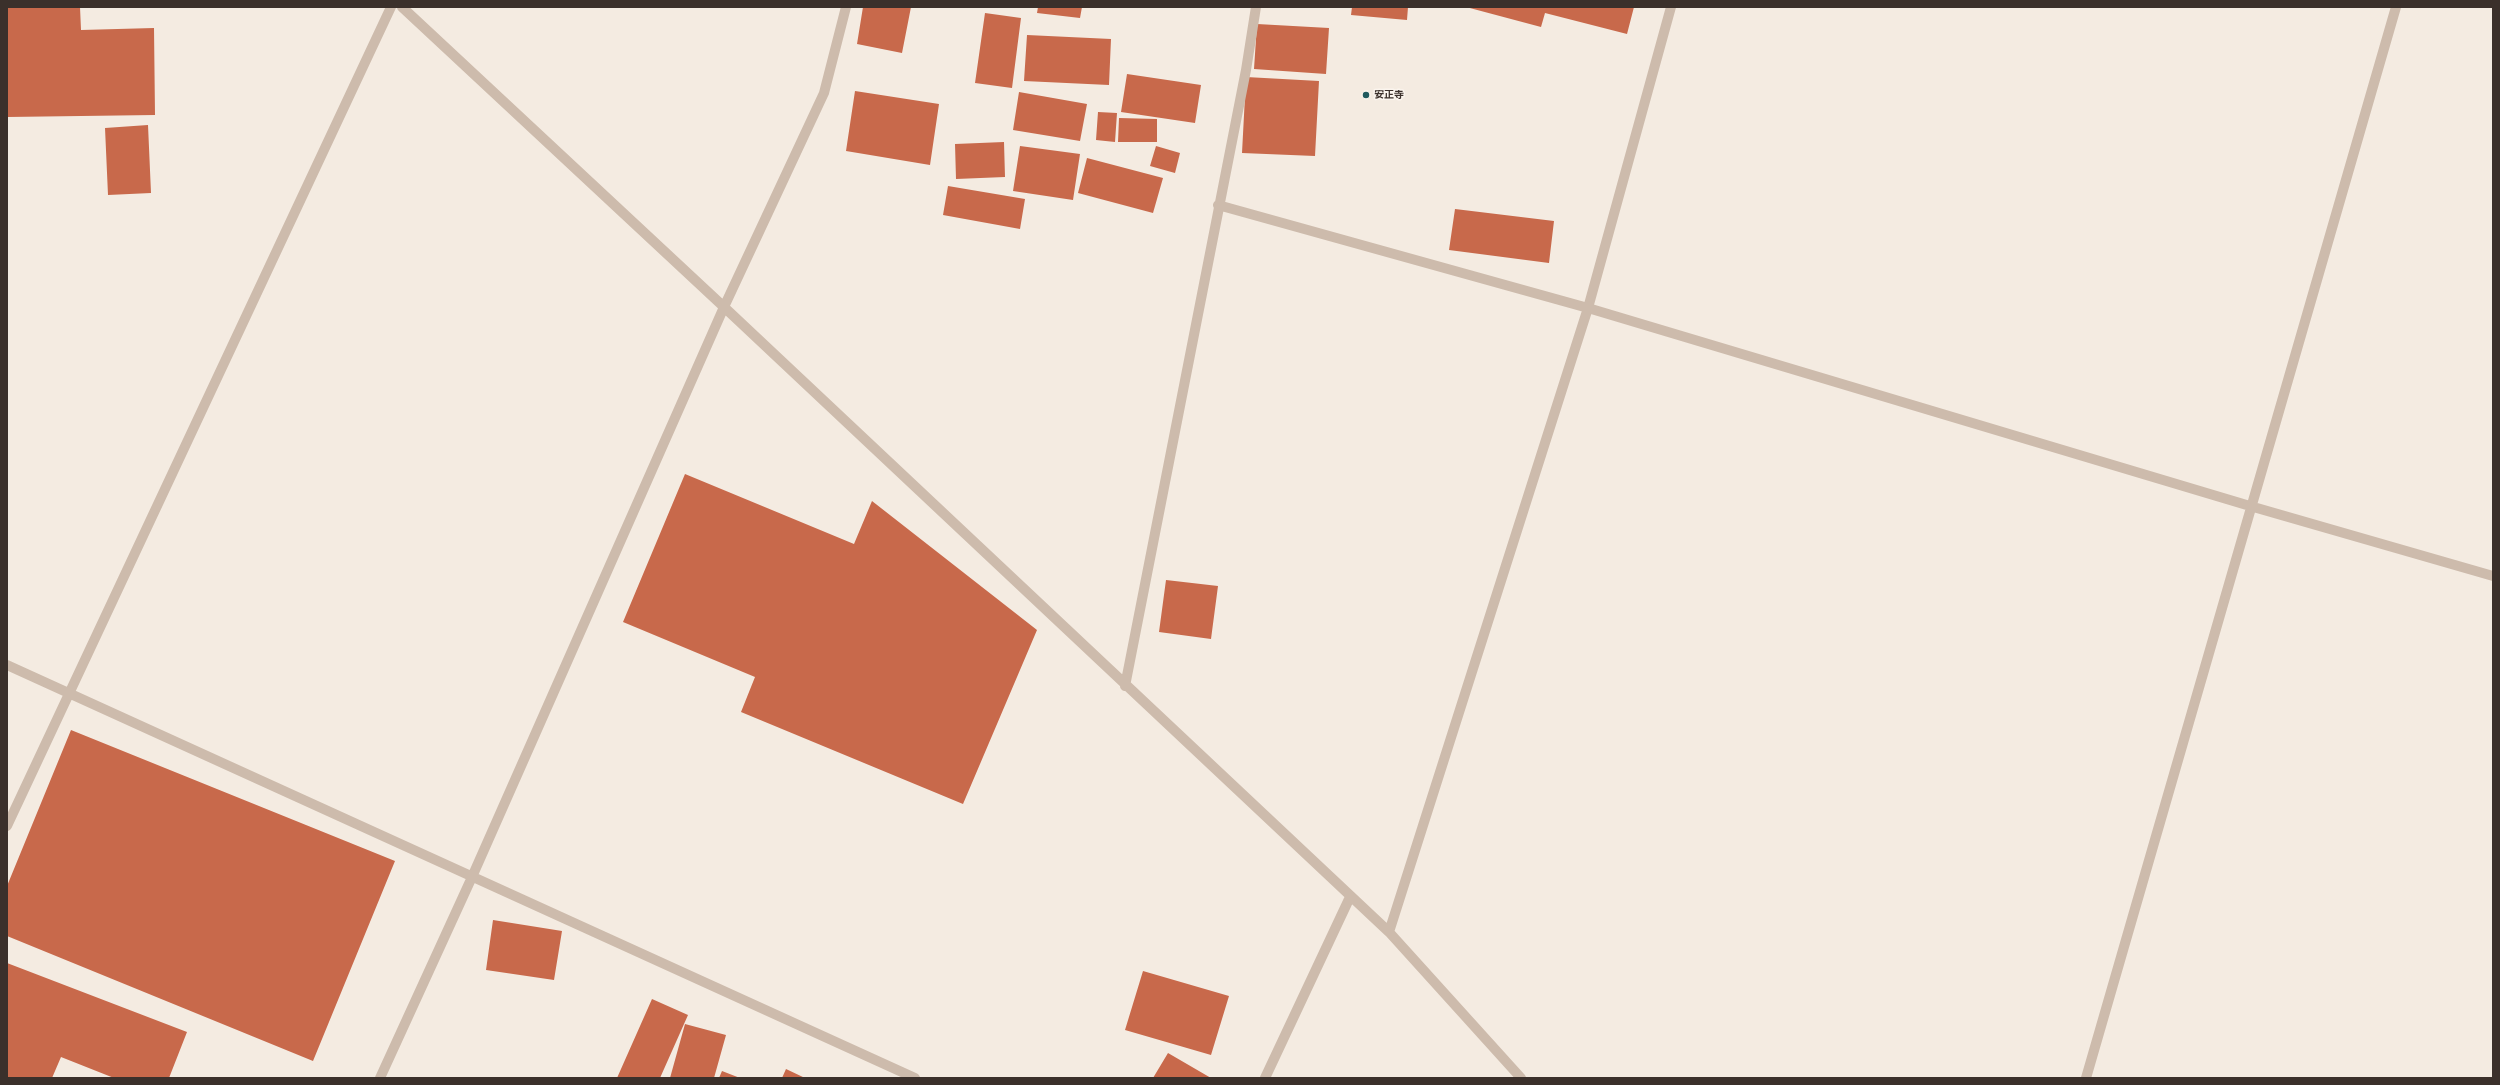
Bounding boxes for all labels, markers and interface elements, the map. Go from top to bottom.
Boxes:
place label: 安正寺 [1374,89,1404,101]
marker: 安正寺 [1361,90,1371,100]

